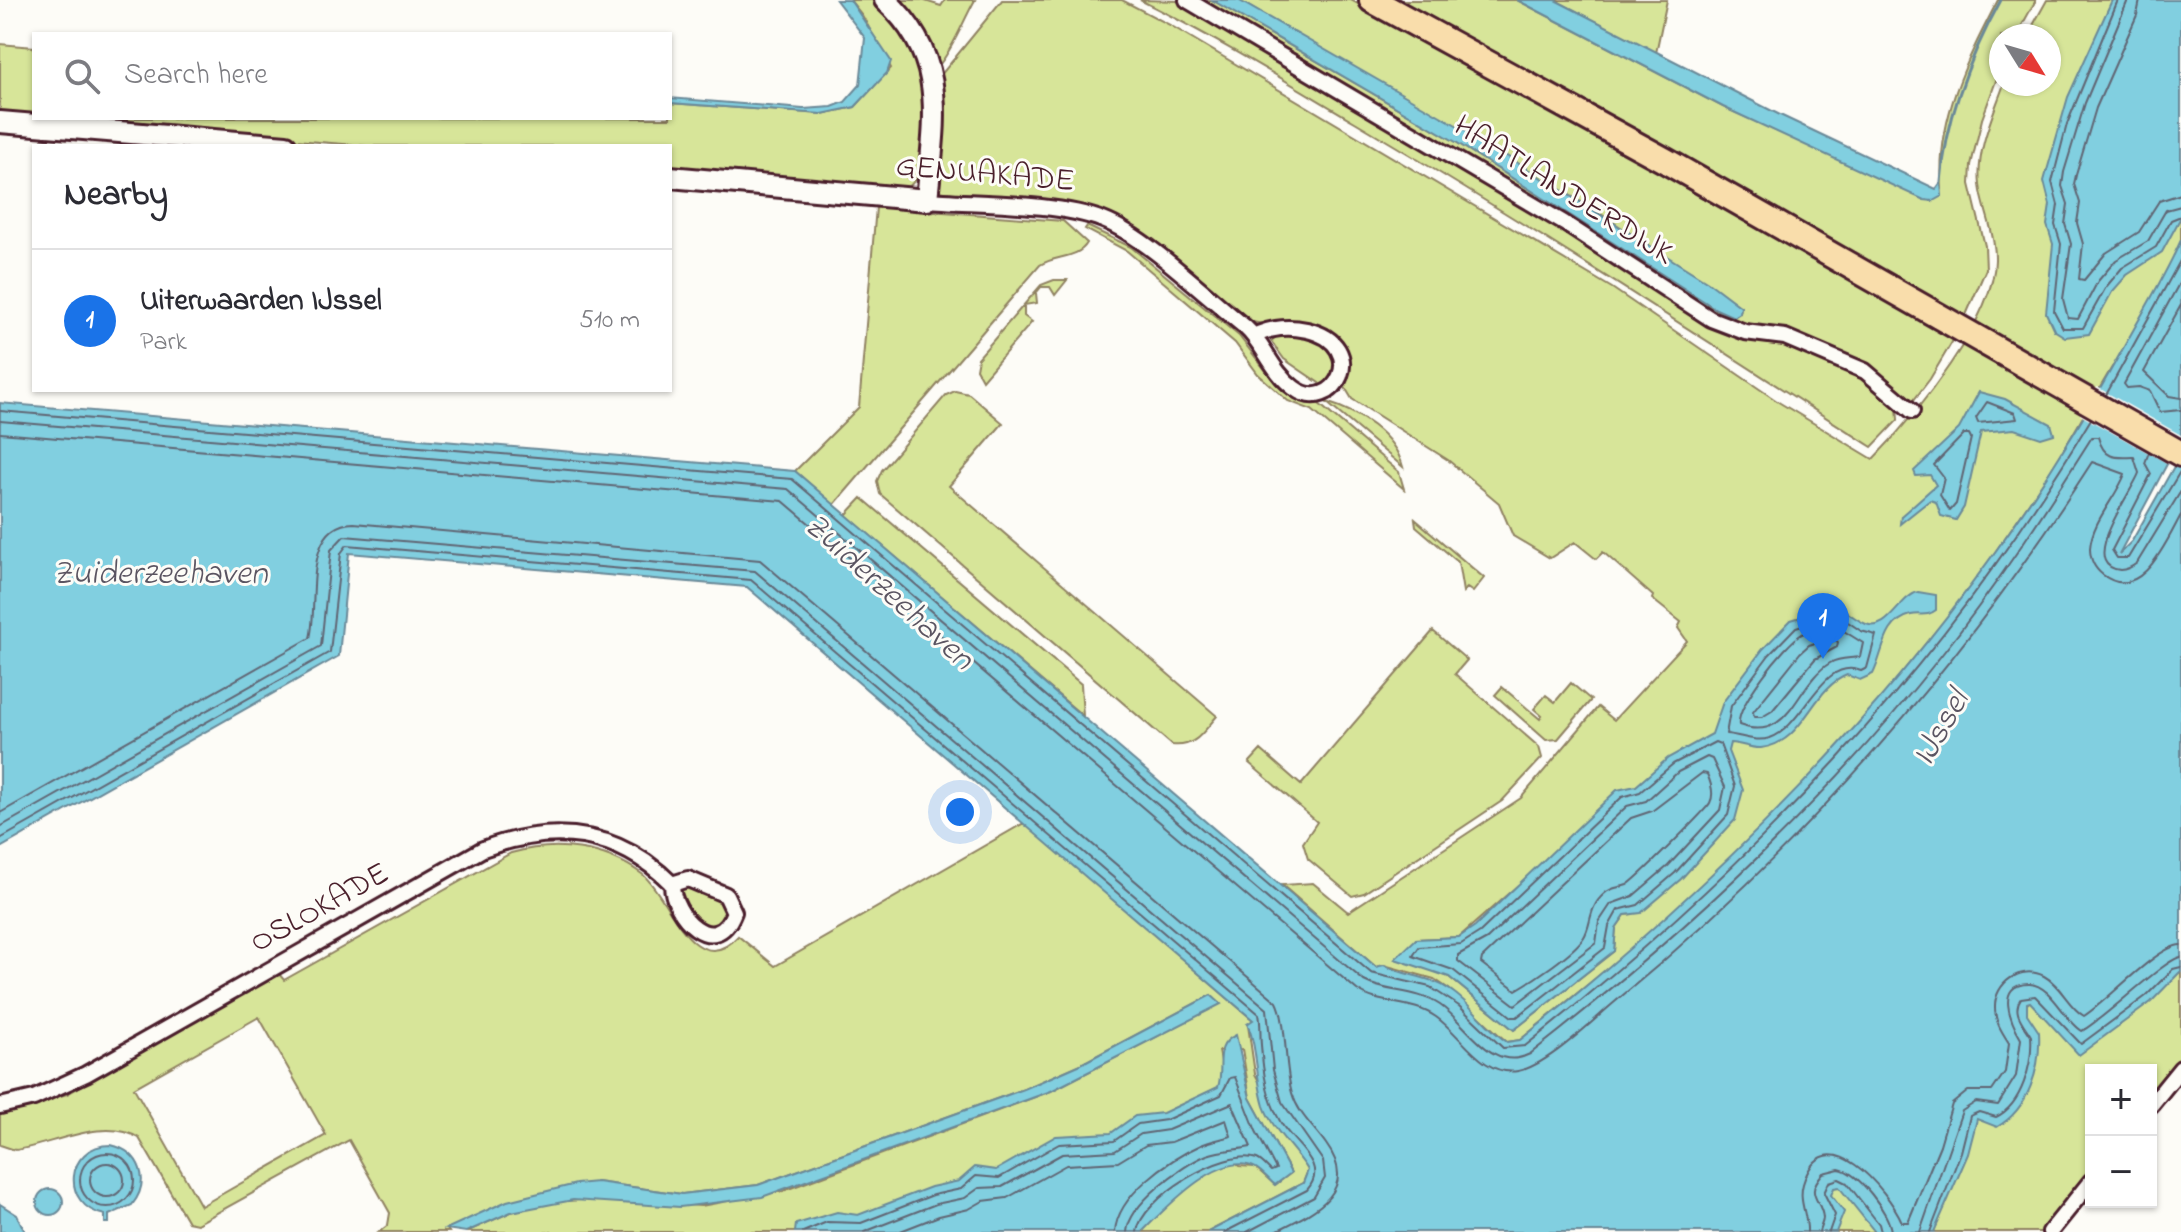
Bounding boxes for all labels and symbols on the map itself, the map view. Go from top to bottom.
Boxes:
north arrow [1989,24,2061,96]
street label: HAATLANDERDIJK [1444,104,1683,278]
street label: GENUAKADE [894,144,1076,206]
water label: Zuiderzeehaven [791,502,986,684]
water label: Zuiderzeehaven [52,550,269,600]
pin: 1 [1797,593,1849,659]
water label: IJssel [1900,678,1986,776]
your location [940,792,980,832]
street label: OSLOKADE [242,851,398,967]

